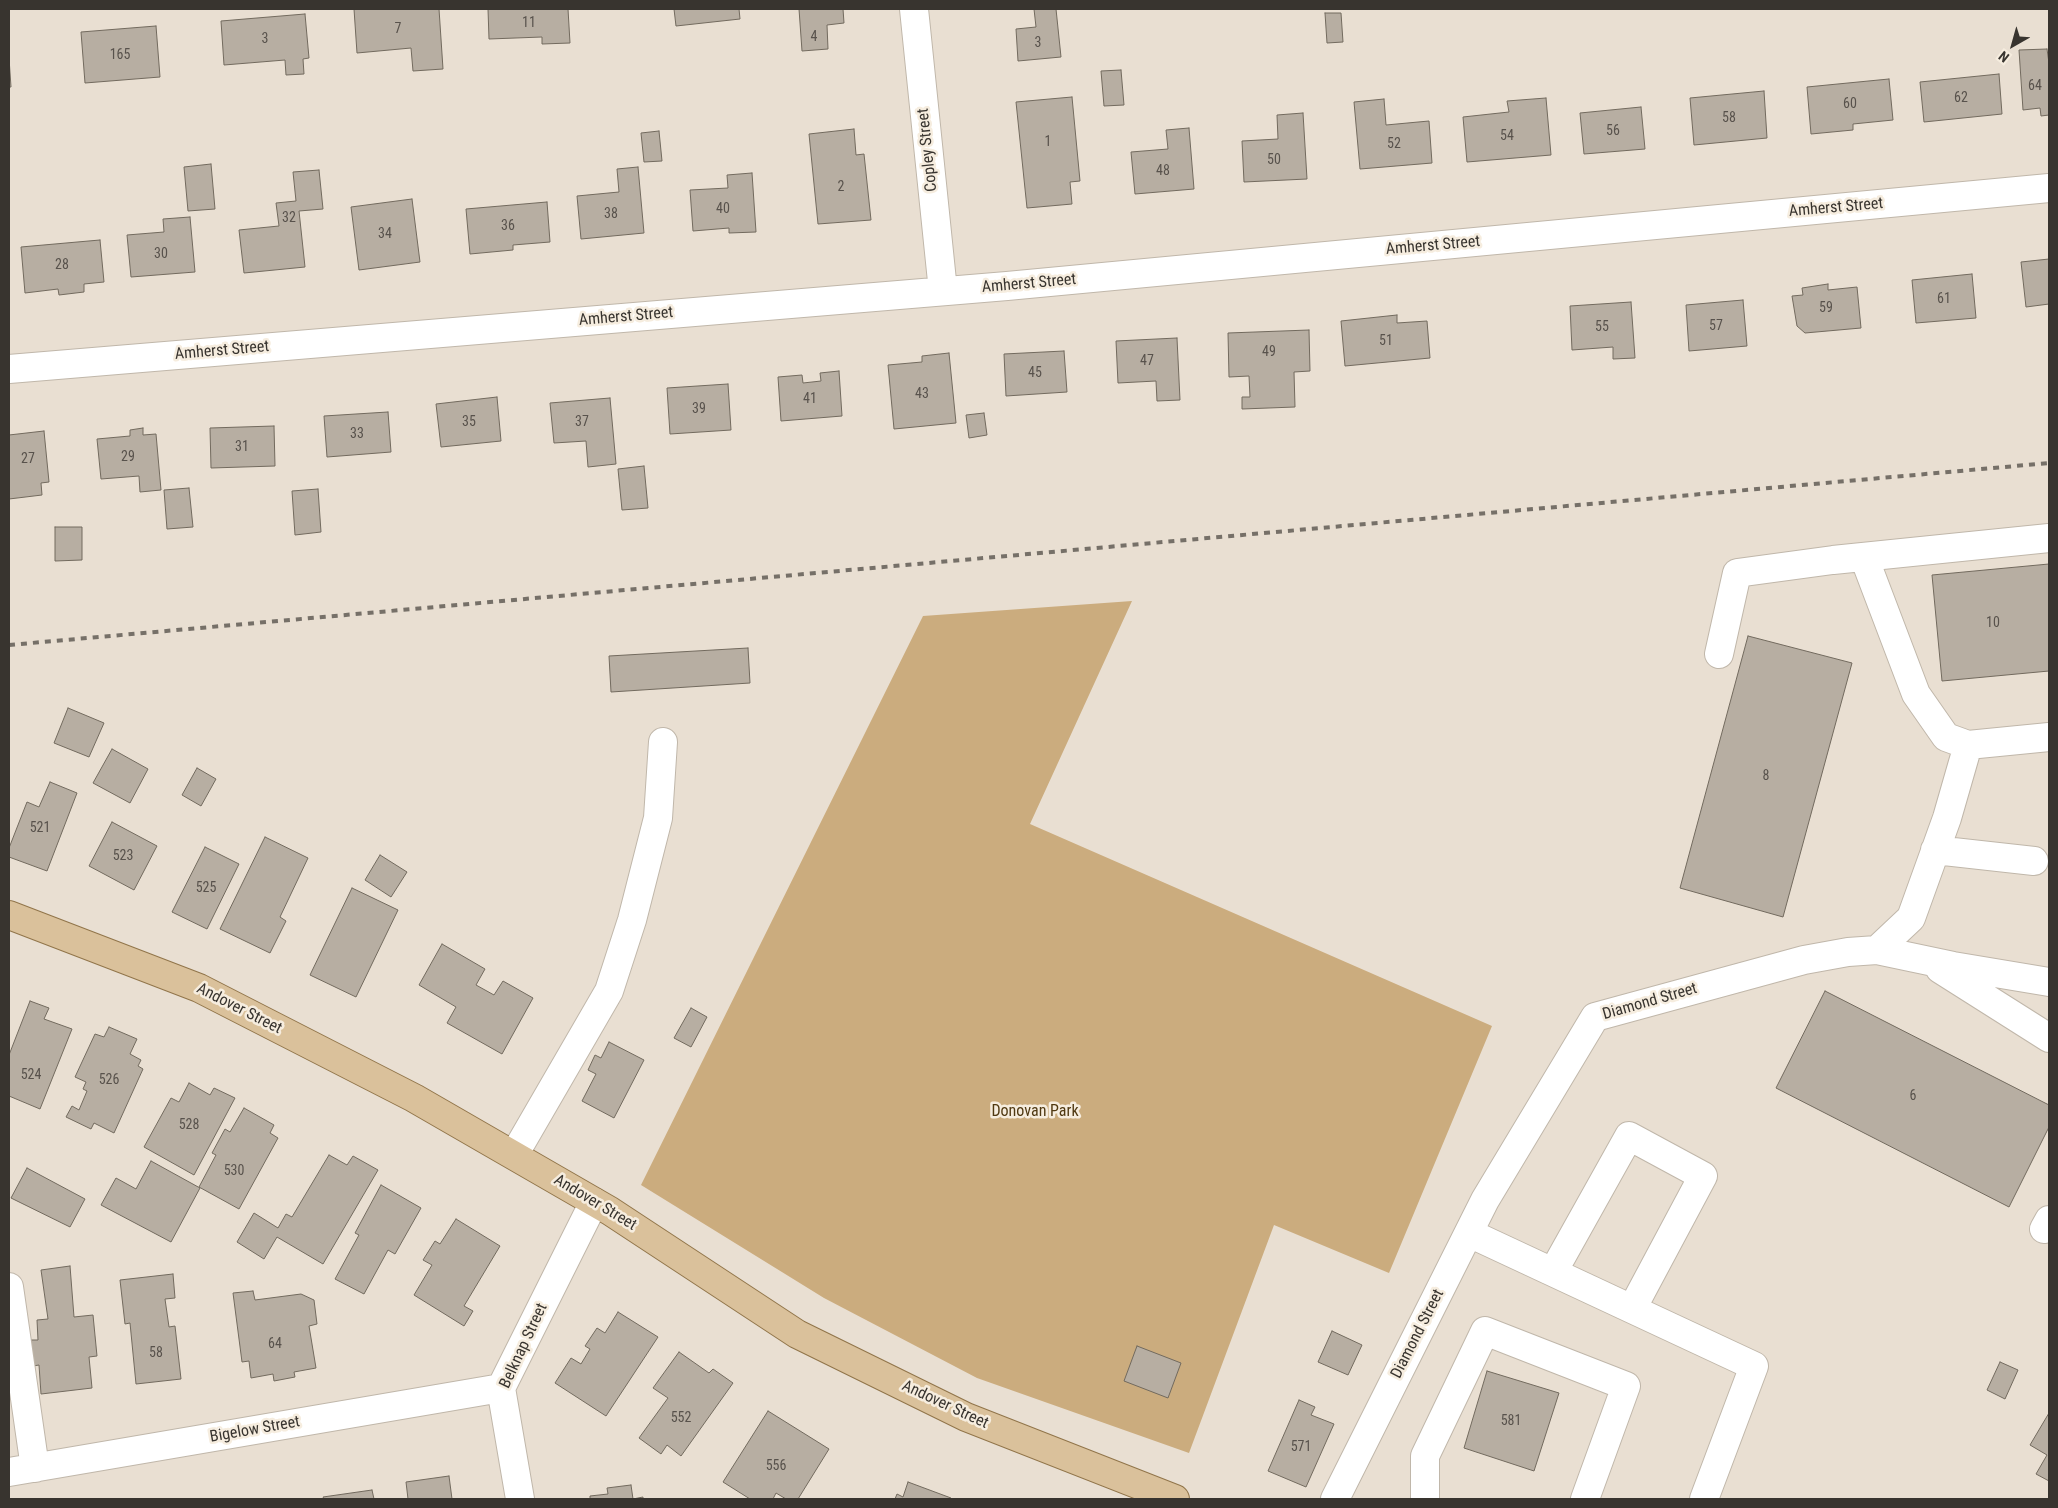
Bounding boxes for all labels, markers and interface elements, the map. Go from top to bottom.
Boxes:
house number: 11 [522,15,536,31]
north arrow [1988,20,2038,70]
house number: 7 [395,21,401,37]
house number: 4 [811,29,817,45]
house number: 3 [262,31,268,47]
house number: 3 [1035,35,1041,51]
house number: 165 [110,47,130,63]
text: N [1995,48,2012,66]
house number: 64 [2028,78,2042,94]
house number: 62 [1954,90,1968,106]
house number: 60 [1843,96,1857,112]
street label: Copley Street [914,107,942,193]
house number: 58 [1722,110,1736,126]
house number: 56 [1606,123,1620,139]
house number: 54 [1500,128,1514,144]
house number: 1 [1045,134,1051,150]
house number: 52 [1387,136,1401,152]
house number: 50 [1267,152,1281,168]
house number: 48 [1156,163,1170,179]
house number: 2 [838,179,844,195]
street label: Amherst Street [1788,194,1884,222]
house number: 40 [716,201,730,217]
house number: 38 [604,206,618,222]
house number: 32 [282,210,296,226]
house number: 36 [501,218,515,234]
house number: 34 [378,226,392,242]
street label: Amherst Street [1385,232,1481,260]
house number: 30 [154,246,168,262]
house number: 28 [55,257,69,273]
street label: Amherst Street [981,270,1077,298]
house number: 61 [1937,291,1951,307]
house number: 59 [1819,300,1833,316]
street label: Amherst Street [578,303,674,331]
house number: 57 [1709,318,1723,334]
house number: 55 [1595,319,1609,335]
house number: 51 [1379,333,1393,349]
street label: Amherst Street [174,337,270,365]
house number: 49 [1262,344,1276,360]
house number: 47 [1140,353,1154,369]
house number: 45 [1028,365,1042,381]
house number: 43 [915,386,929,402]
house number: 41 [803,391,817,407]
house number: 39 [692,401,706,417]
house number: 35 [462,414,476,430]
house number: 37 [575,414,589,430]
house number: 33 [350,426,364,442]
house number: 31 [235,439,249,455]
house number: 29 [121,449,135,465]
house number: 27 [21,451,35,467]
house number: 10 [1986,615,2000,631]
house number: 8 [1763,768,1769,784]
house number: 521 [30,820,50,836]
house number: 523 [113,848,133,864]
house number: 525 [196,880,216,896]
street label: Andover Street [193,979,285,1039]
street label: Diamond Street [1601,979,1699,1025]
house number: 524 [21,1067,41,1083]
house number: 526 [99,1072,119,1088]
house number: 6 [1910,1088,1916,1104]
park label: Donovan Park [991,1102,1079,1122]
house number: 528 [179,1117,199,1133]
house number: 530 [224,1163,244,1179]
street label: Andover Street [550,1171,640,1235]
street label: Diamond Street [1387,1286,1449,1382]
street label: Belknap Street [496,1300,552,1392]
house number: 64 [268,1336,282,1352]
house number: 58 [149,1345,163,1361]
street label: Andover Street [899,1377,991,1433]
house number: 552 [671,1410,691,1426]
street label: Bigelow Street [208,1413,302,1447]
house number: 581 [1501,1413,1521,1429]
house number: 571 [1291,1439,1311,1455]
house number: 556 [766,1458,786,1474]

